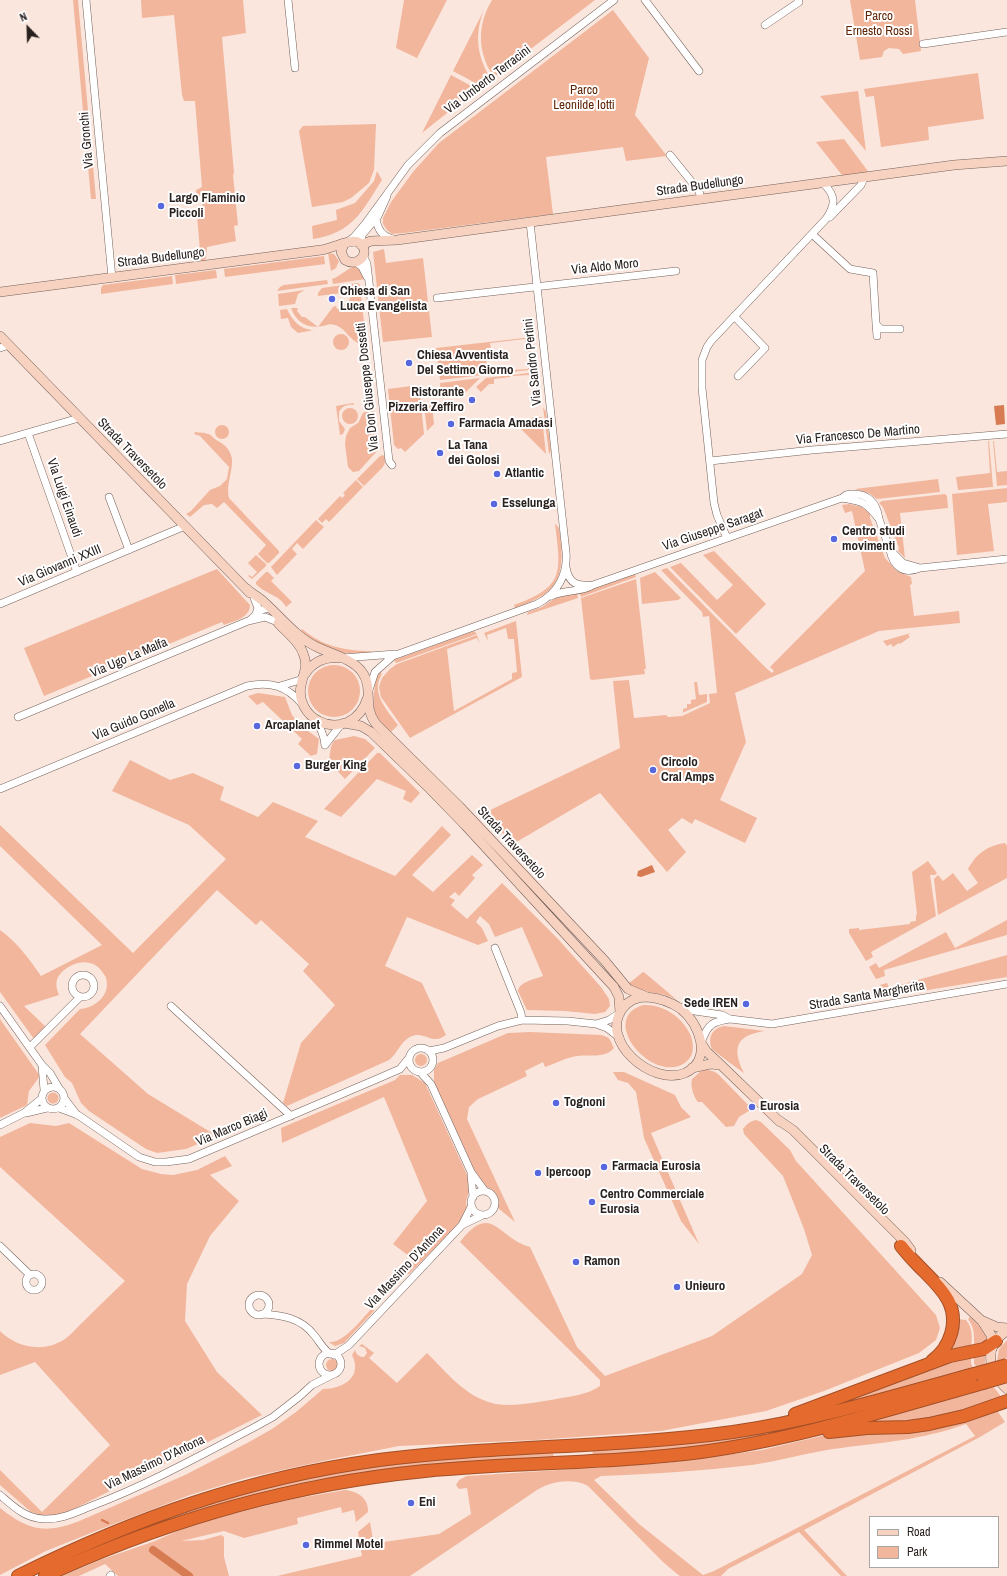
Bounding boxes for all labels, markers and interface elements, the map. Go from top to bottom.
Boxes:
north arrow [8,8,48,48]
text: N [18,9,29,25]
park label: Parco Ernesto Rossi [846,9,912,40]
street label: Via Umberto Terracini [442,42,534,118]
park label: Parco Leonilde Iotti [553,83,615,114]
street label: Via Gronchi [77,111,97,169]
street label: Strada Budellungo [655,172,745,200]
place label: Largo Flaminio Piccoli [169,191,245,222]
marker: Largo Flaminio Piccoli [156,201,166,211]
street label: Strada Budellungo [117,245,205,271]
street label: Via Aldo Moro [571,256,639,278]
place label: Chiesa di San Luca Evangelista [340,284,427,315]
marker: Chiesa di San Luca Evangelista [327,294,337,304]
street label: Via Sandro Pertini [521,318,545,406]
street label: Via Don Giuseppe Dossetti [353,322,383,452]
place label: Chiesa Avventista Del Settimo Giorno [417,348,514,379]
marker: Chiesa Avventista Del Settimo Giorno [404,358,414,368]
place label: Ristorante Pizzeria Zeffiro [388,385,464,416]
marker: Ristorante Pizzeria Zeffiro [467,395,477,405]
street label: Strada Traversetolo [94,415,170,493]
place label: Farmacia Amadasi [459,416,553,432]
marker: Farmacia Amadasi [446,419,456,429]
street label: Via Francesco De Martino [795,422,921,448]
place label: La Tana dei Golosi [448,438,500,469]
marker: La Tana dei Golosi [435,448,445,458]
street label: Via Luigi Einaudi [43,457,85,539]
place label: Atlantic [505,466,544,482]
marker: Atlantic [492,469,502,479]
place label: Esselunga [502,496,555,512]
marker: Esselunga [489,499,499,509]
street label: Via Giuseppe Saragat [661,505,765,555]
place label: Centro studi movimenti [842,524,905,555]
marker: Centro studi movimenti [829,534,839,544]
street label: Via Giovanni XXIII [16,542,104,590]
street label: Via Ugo La Malfa [88,635,170,681]
street label: Via Guido Gonella [91,696,177,744]
place label: Arcaplanet [265,718,320,734]
marker: Arcaplanet [252,721,262,731]
place label: Circolo Cral Amps [661,755,714,786]
place label: Burger King [305,758,367,774]
marker: Burger King [292,761,302,771]
marker: Circolo Cral Amps [648,765,658,775]
street label: Strada Traversetolo [474,804,548,882]
street label: Strada Santa Margherita [808,978,926,1014]
place label: Sede IREN [684,996,738,1012]
marker: Sede IREN [741,999,751,1009]
place label: Tognoni [564,1095,605,1111]
marker: Tognoni [551,1098,561,1108]
place label: Eurosia [760,1099,799,1115]
marker: Eurosia [747,1102,757,1112]
street label: Via Marco Biagi [194,1106,270,1150]
street label: Strada Traversetolo [816,1142,892,1218]
place label: Farmacia Eurosia [612,1159,700,1175]
marker: Farmacia Eurosia [599,1162,609,1172]
place label: Ipercoop [546,1165,591,1181]
marker: Ipercoop [533,1168,543,1178]
place label: Centro Commerciale Eurosia [600,1187,704,1218]
marker: Centro Commerciale Eurosia [587,1197,597,1207]
street label: Via Massimo D'Antona [362,1223,448,1313]
place label: Ramon [584,1254,620,1270]
marker: Ramon [571,1257,581,1267]
place label: Unieuro [685,1279,725,1295]
marker: Unieuro [672,1282,682,1292]
street label: Via Massimo D'Antona [103,1432,207,1494]
place label: Eni [419,1495,436,1511]
marker: Eni [406,1498,416,1508]
legend [869,1516,999,1568]
text: Road [907,1524,931,1540]
place label: Rimmel Motel [314,1537,383,1553]
marker: Rimmel Motel [301,1540,311,1550]
text: Park [907,1544,927,1560]

